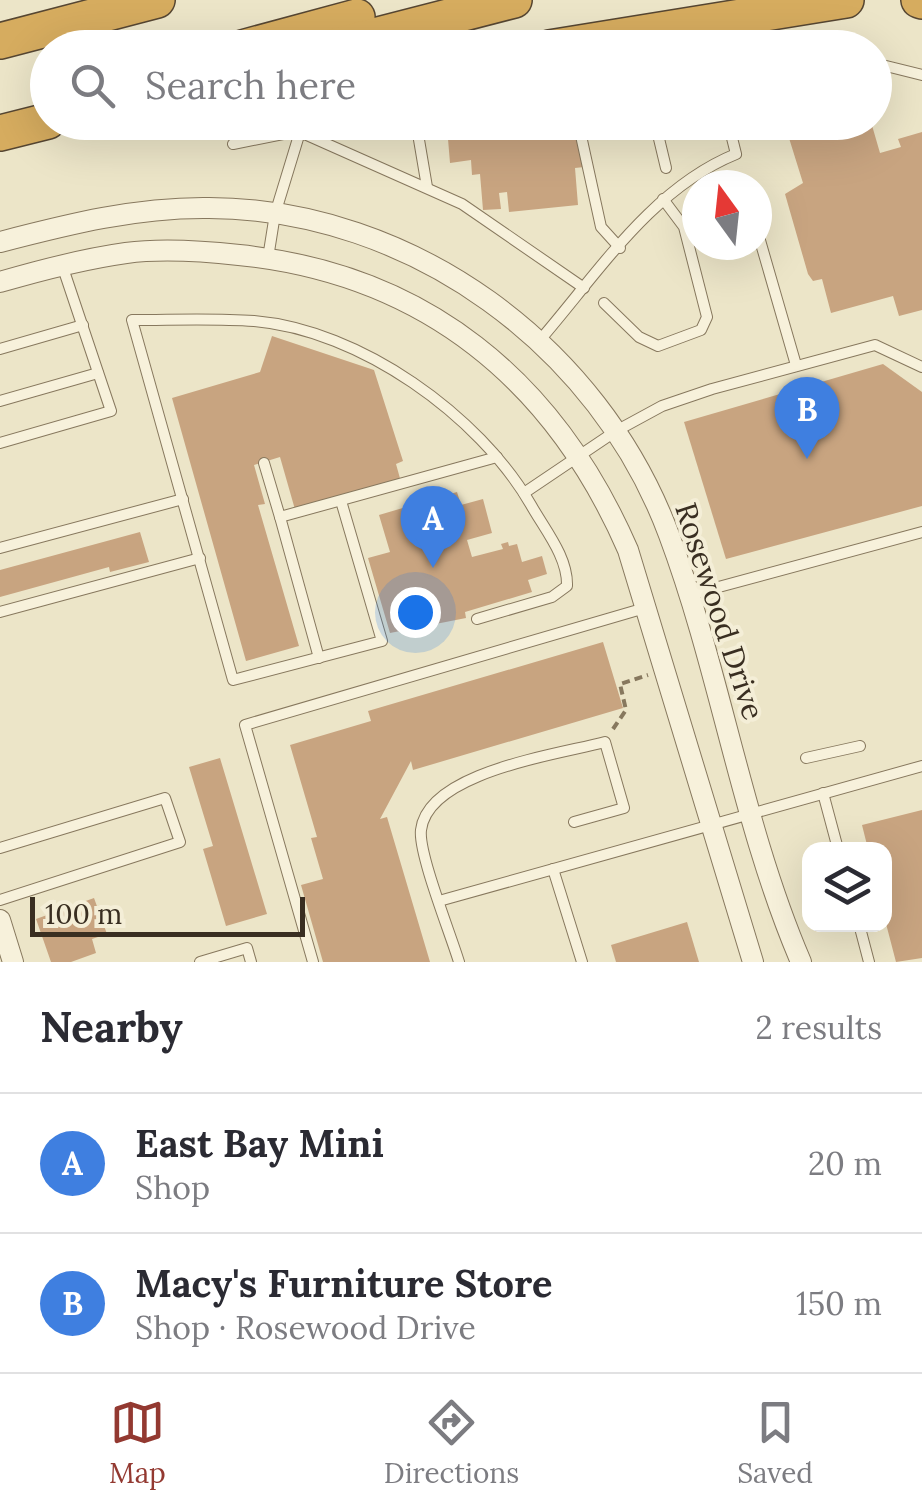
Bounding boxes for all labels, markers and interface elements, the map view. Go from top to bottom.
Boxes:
search box [30,30,892,140]
icon: search [65,58,120,113]
text: Search here [145,61,356,109]
north arrow [682,170,772,260]
pin: B [774,376,840,459]
pin: A [400,486,466,568]
street label: Rosewood Drive [667,498,773,724]
your location [390,587,441,638]
map controls [802,842,892,932]
button: layers [802,842,892,932]
scale bar [30,892,305,936]
text: 100 m [45,896,122,932]
text: Nearby [40,1000,183,1054]
text: 2 results [756,1007,882,1048]
text: East Bay Mini [135,1119,384,1167]
text: A [62,1143,83,1184]
text: 20 m [808,1143,882,1184]
text: Shop [135,1167,210,1208]
text: Macy's Furniture Store [135,1259,552,1307]
text: B [62,1283,83,1324]
text: 150 m [796,1283,882,1324]
text: Shop · Rosewood Drive [135,1307,476,1348]
tab: Map [109,1395,166,1491]
tab: Directions [384,1395,519,1491]
tab: Saved [737,1395,813,1491]

